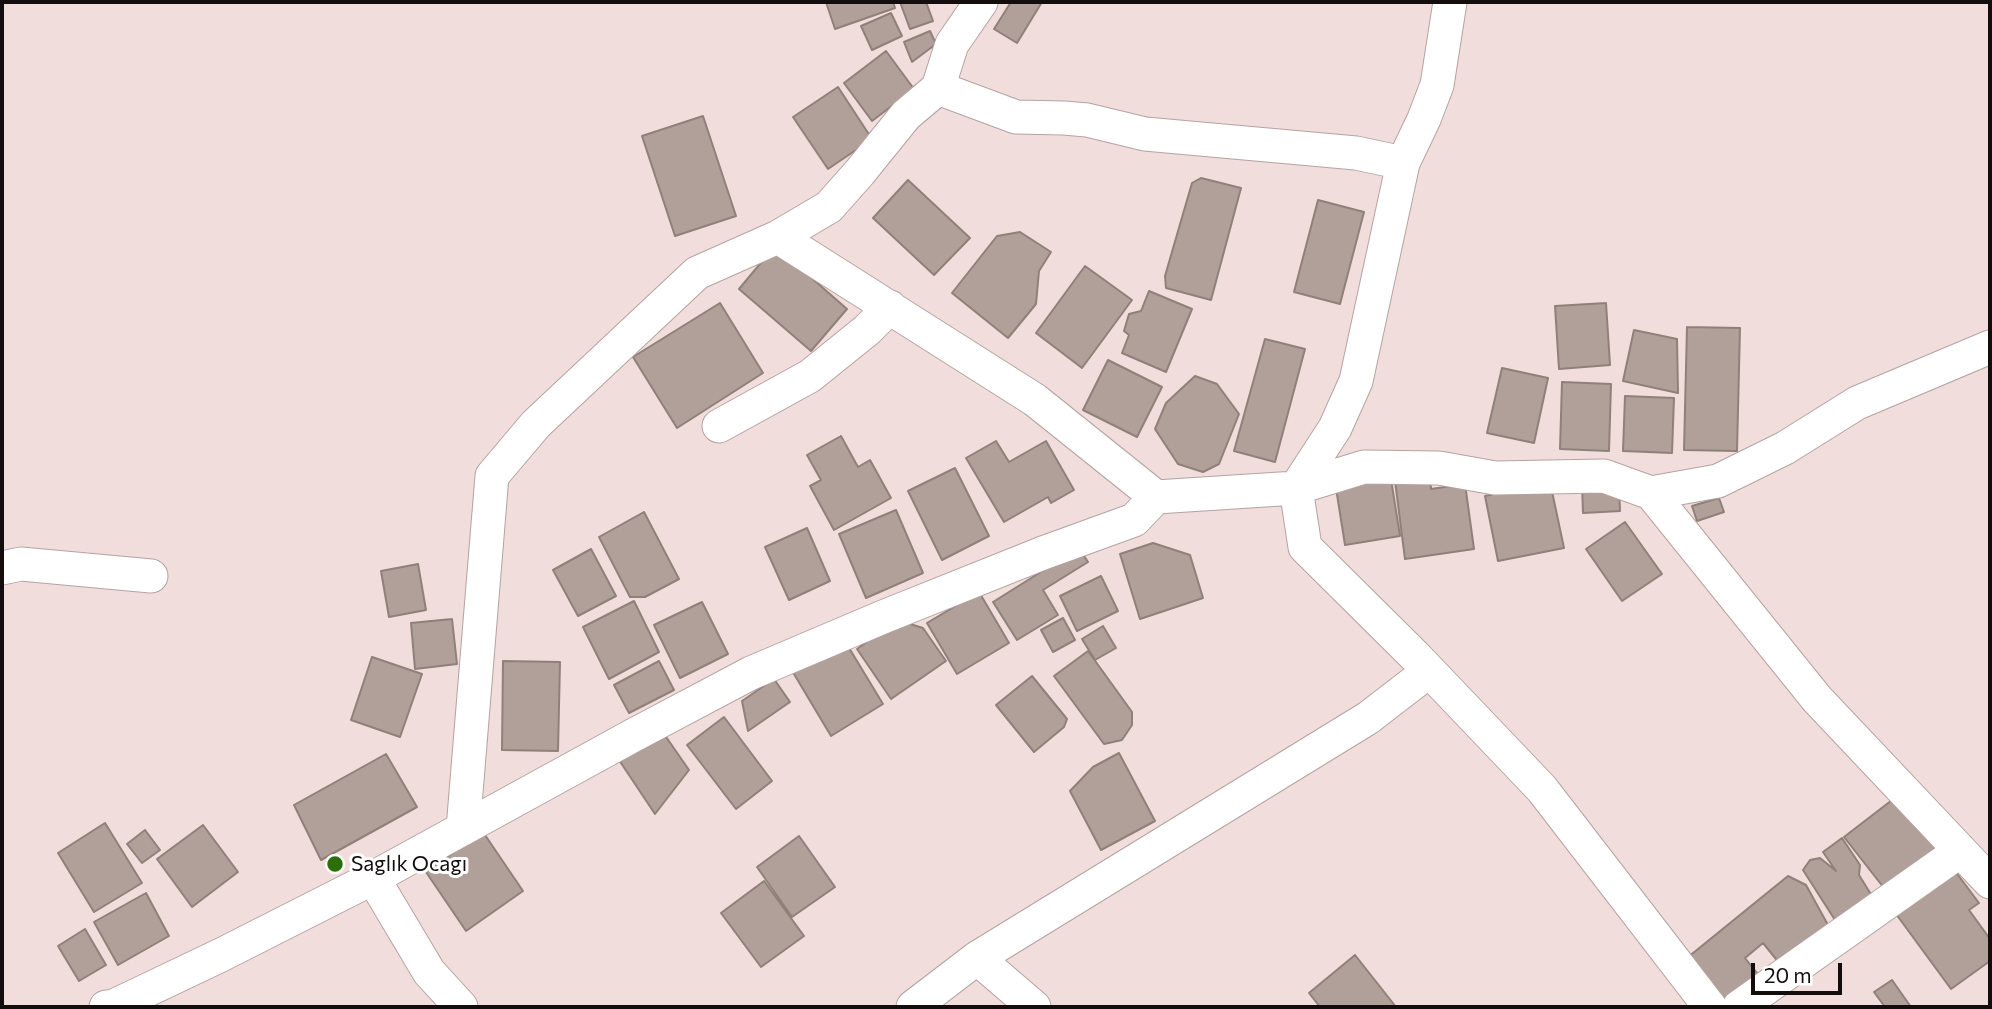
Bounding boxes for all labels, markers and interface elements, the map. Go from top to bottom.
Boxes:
place label: Saglık Ocagı [351,851,467,877]
marker: Saglık Ocagı [325,854,345,874]
scale bar [1754,950,1845,994]
text: 20 m [1764,962,1812,987]

